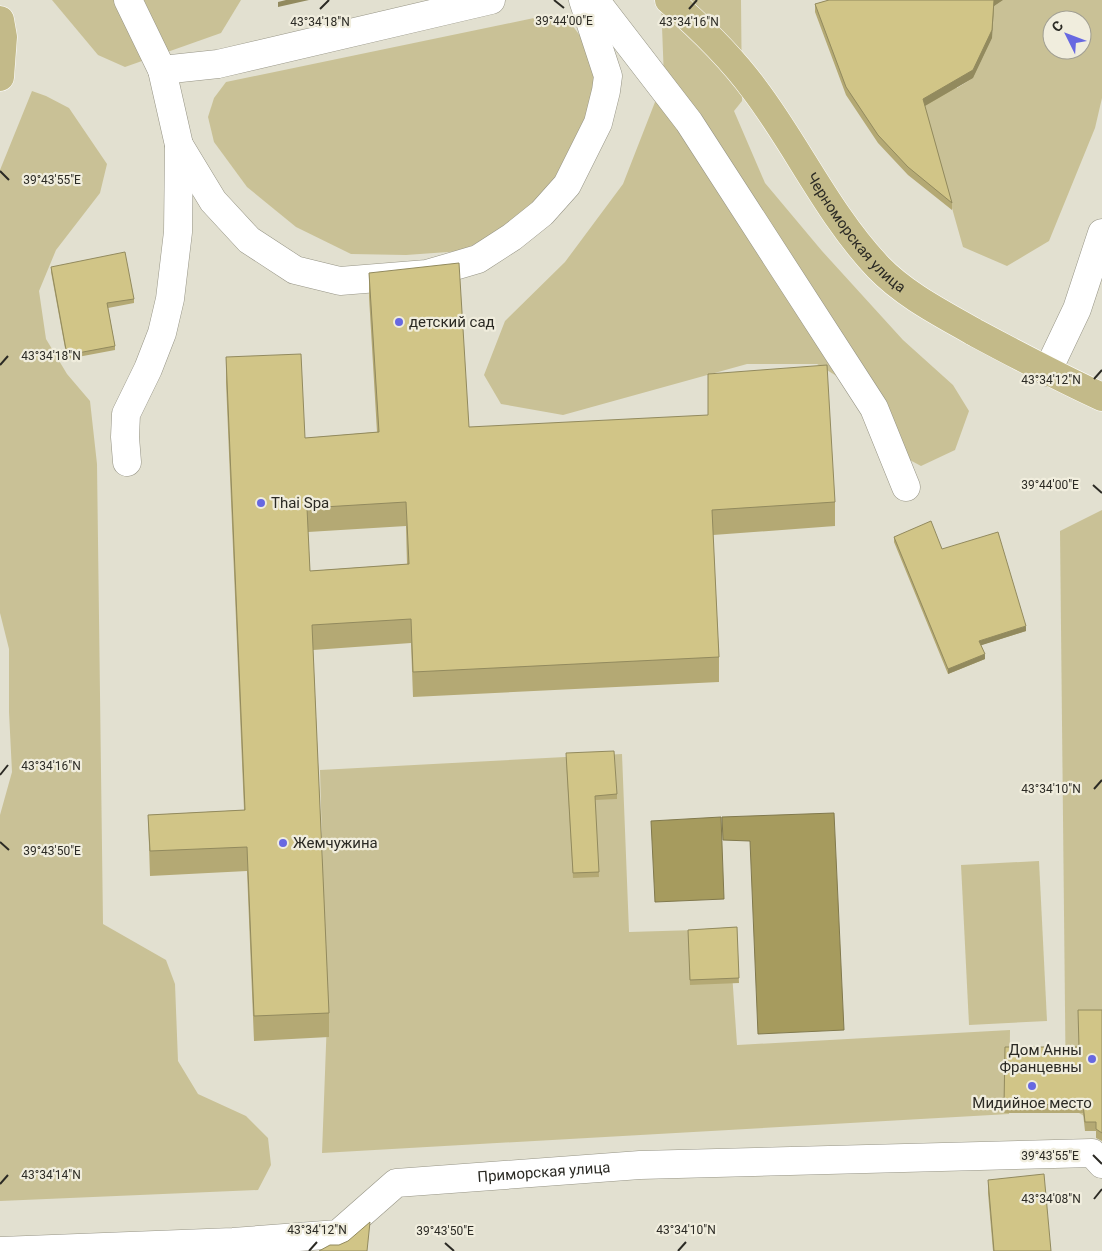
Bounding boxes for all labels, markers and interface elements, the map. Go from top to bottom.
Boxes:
north arrow [1042,10,1092,60]
text: 39°44'00"E [535,14,593,28]
text: 43°34'18"N [290,15,350,29]
text: 43°34'16"N [659,15,719,29]
text: С [1048,18,1066,35]
street label: Черноморская улица [803,169,909,297]
text: 39°43'55"E [23,173,81,187]
place label: детский сад [409,313,495,331]
marker: детский сад [393,316,405,328]
text: 43°34'18"N [21,349,81,363]
text: 43°34'12"N [1021,373,1081,387]
text: 39°44'00"E [1021,478,1079,492]
place label: Thai Spa [271,494,329,512]
marker: Thai Spa [255,497,267,509]
text: 43°34'16"N [21,759,81,773]
text: 43°34'10"N [1021,782,1081,796]
place label: Жемчужина [293,834,378,852]
marker: Жемчужина [277,837,289,849]
text: 39°43'50"E [23,844,81,858]
place label: Дом Анны Францевны [999,1041,1082,1076]
marker: Дом Анны Францевны [1086,1053,1098,1065]
marker: Мидийное место [1026,1080,1038,1092]
place label: Мидийное место [972,1094,1092,1112]
text: 39°43'55"E [1021,1149,1079,1163]
street label: Приморская улица [477,1158,611,1186]
text: 43°34'14"N [21,1168,81,1182]
text: 43°34'08"N [1021,1192,1081,1206]
text: 43°34'12"N [287,1223,347,1237]
text: 43°34'10"N [656,1223,716,1237]
text: 39°43'50"E [416,1224,474,1238]

